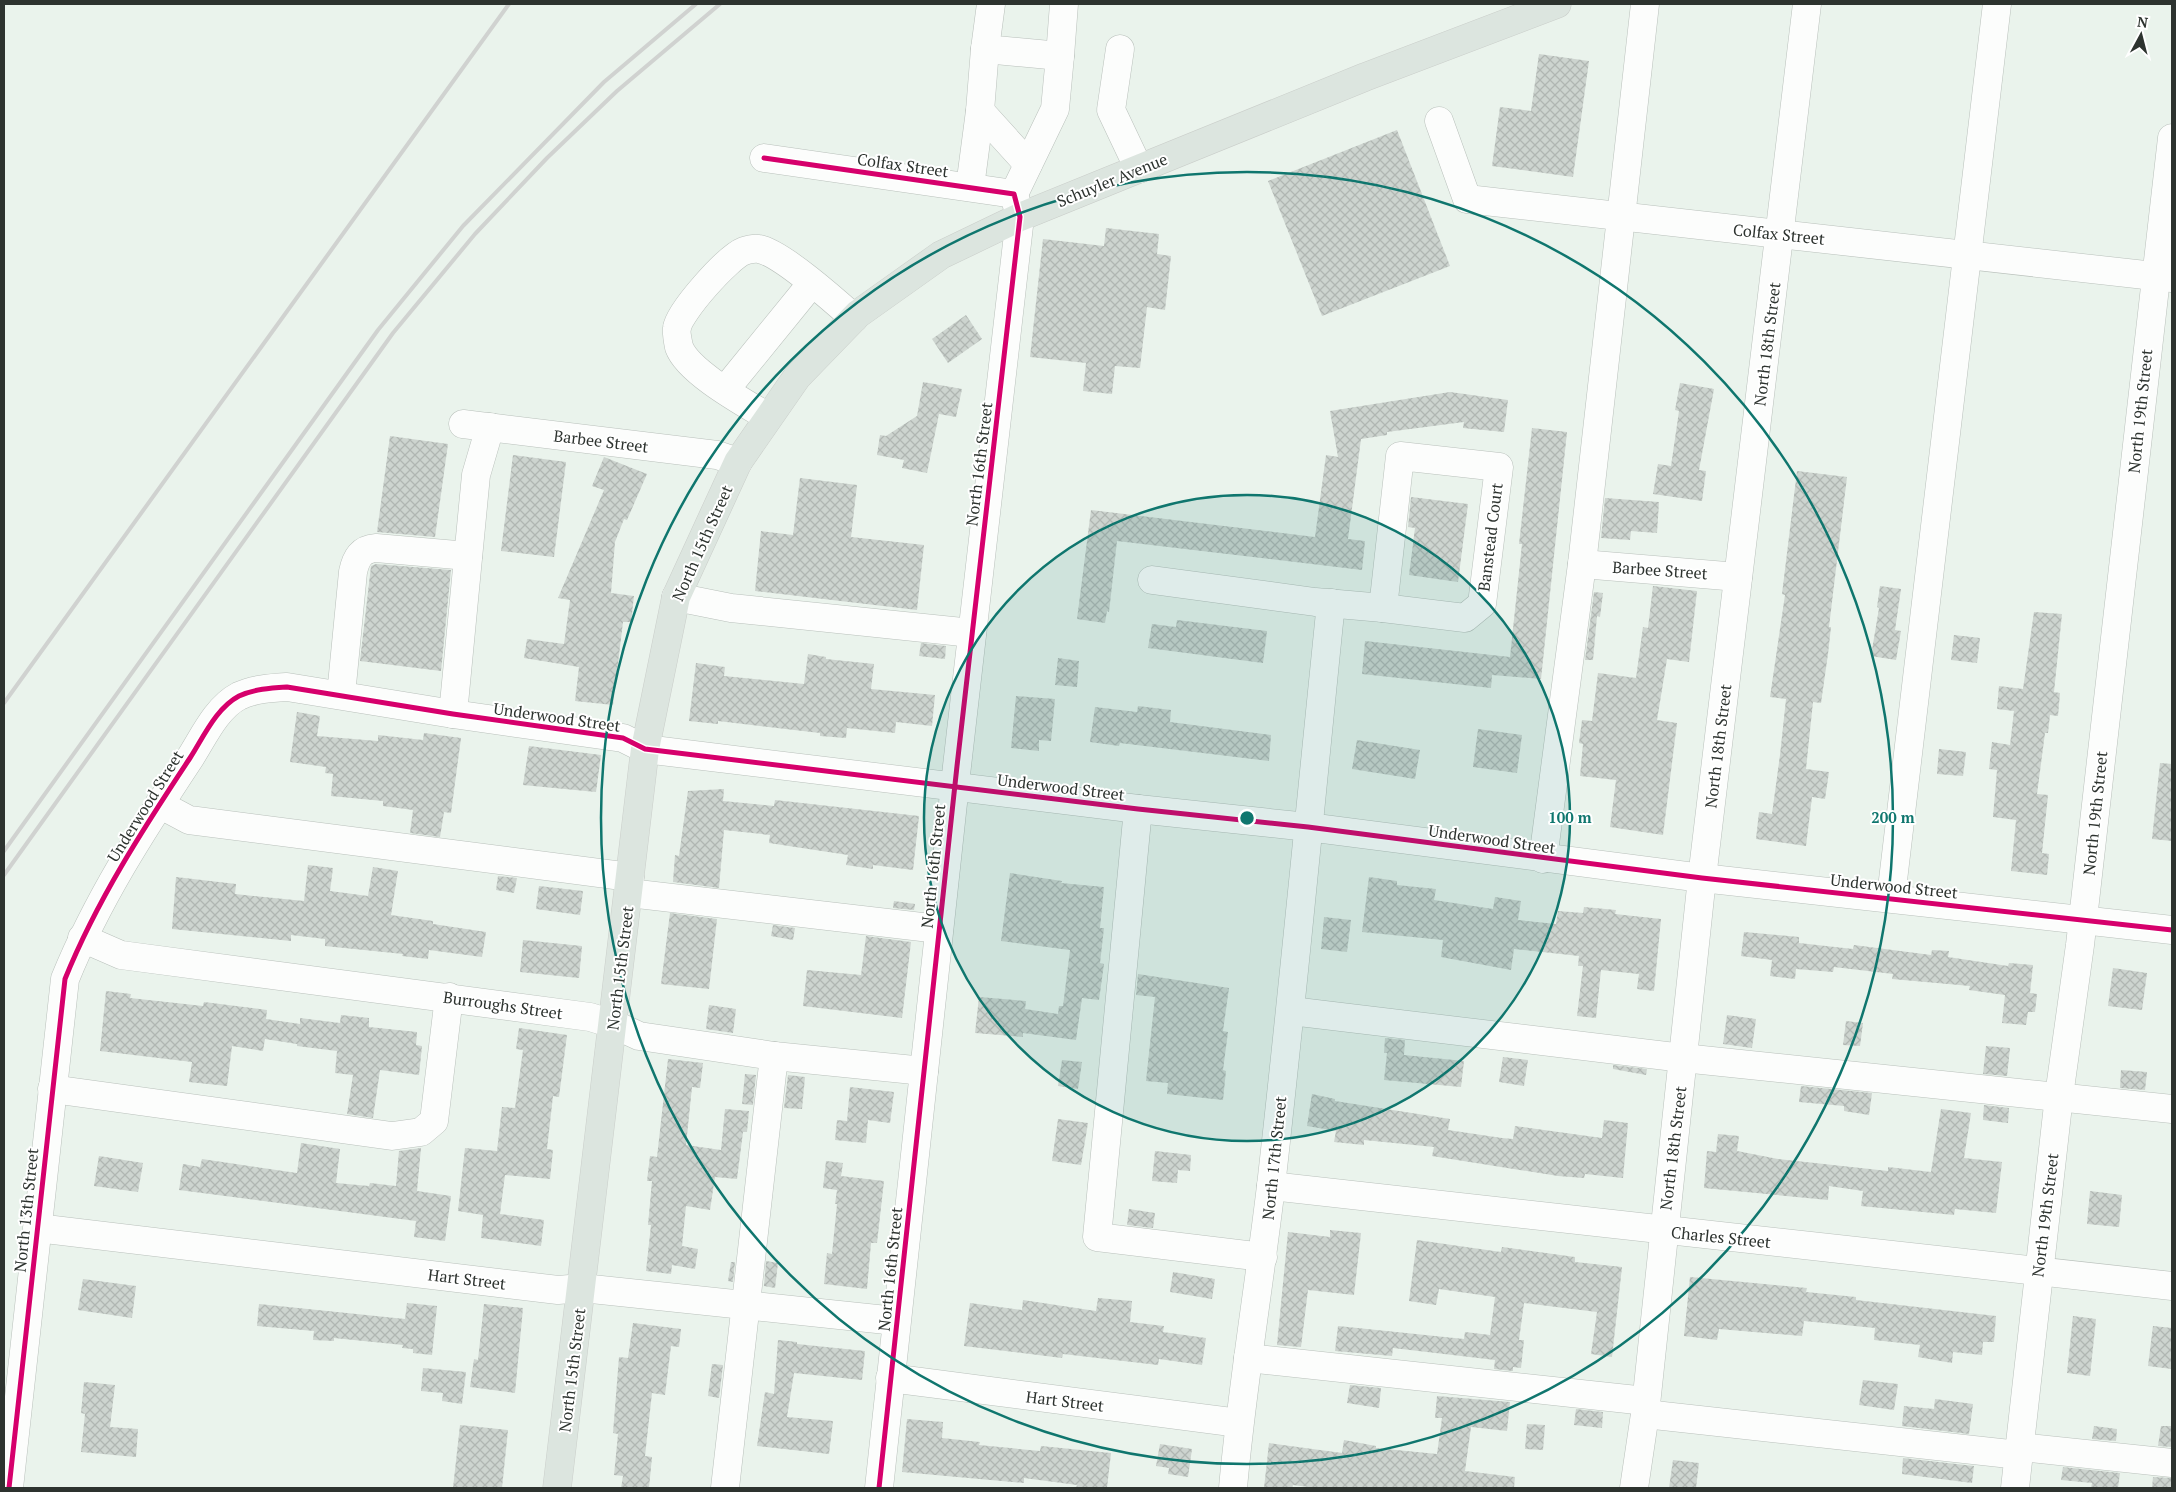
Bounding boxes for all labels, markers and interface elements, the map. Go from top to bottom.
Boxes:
north arrow [2116,10,2166,60]
text: N [2136,12,2149,32]
street label: Colfax Street [856,148,950,182]
street label: Schuyler Avenue [1053,148,1171,212]
street label: Colfax Street [1732,218,1826,250]
street label: North 18th Street [1748,281,1786,407]
street label: North 19th Street [2123,348,2157,474]
street label: North 16th Street [960,401,998,527]
street label: Barbee Street [552,424,650,458]
street label: North 15th Street [667,481,737,605]
street label: Banstead Court [1472,481,1508,593]
street label: Barbee Street [1612,556,1708,584]
street label: North 18th Street [1699,683,1737,809]
street label: Underwood Street [492,697,622,737]
street label: Underwood Street [102,746,188,866]
street label: North 19th Street [2078,750,2112,876]
street label: Underwood Street [996,768,1126,806]
street label: North 16th Street [916,803,950,929]
text: 100 m [1548,807,1592,827]
text: 200 m [1871,807,1915,827]
centre of rings [1238,809,1256,827]
street label: Underwood Street [1427,819,1557,859]
street label: Underwood Street [1829,868,1959,904]
street label: North 15th Street [601,905,639,1031]
street label: Burroughs Street [442,986,564,1024]
street label: North 18th Street [1654,1085,1692,1211]
street label: North 17th Street [1257,1095,1291,1221]
street label: North 13th Street [9,1147,43,1273]
street label: North 19th Street [2026,1152,2064,1278]
street label: North 16th Street [873,1206,907,1332]
street label: Charles Street [1670,1221,1772,1253]
street label: Hart Street [427,1263,507,1295]
street label: North 15th Street [553,1307,591,1433]
street label: Hart Street [1025,1385,1105,1417]

